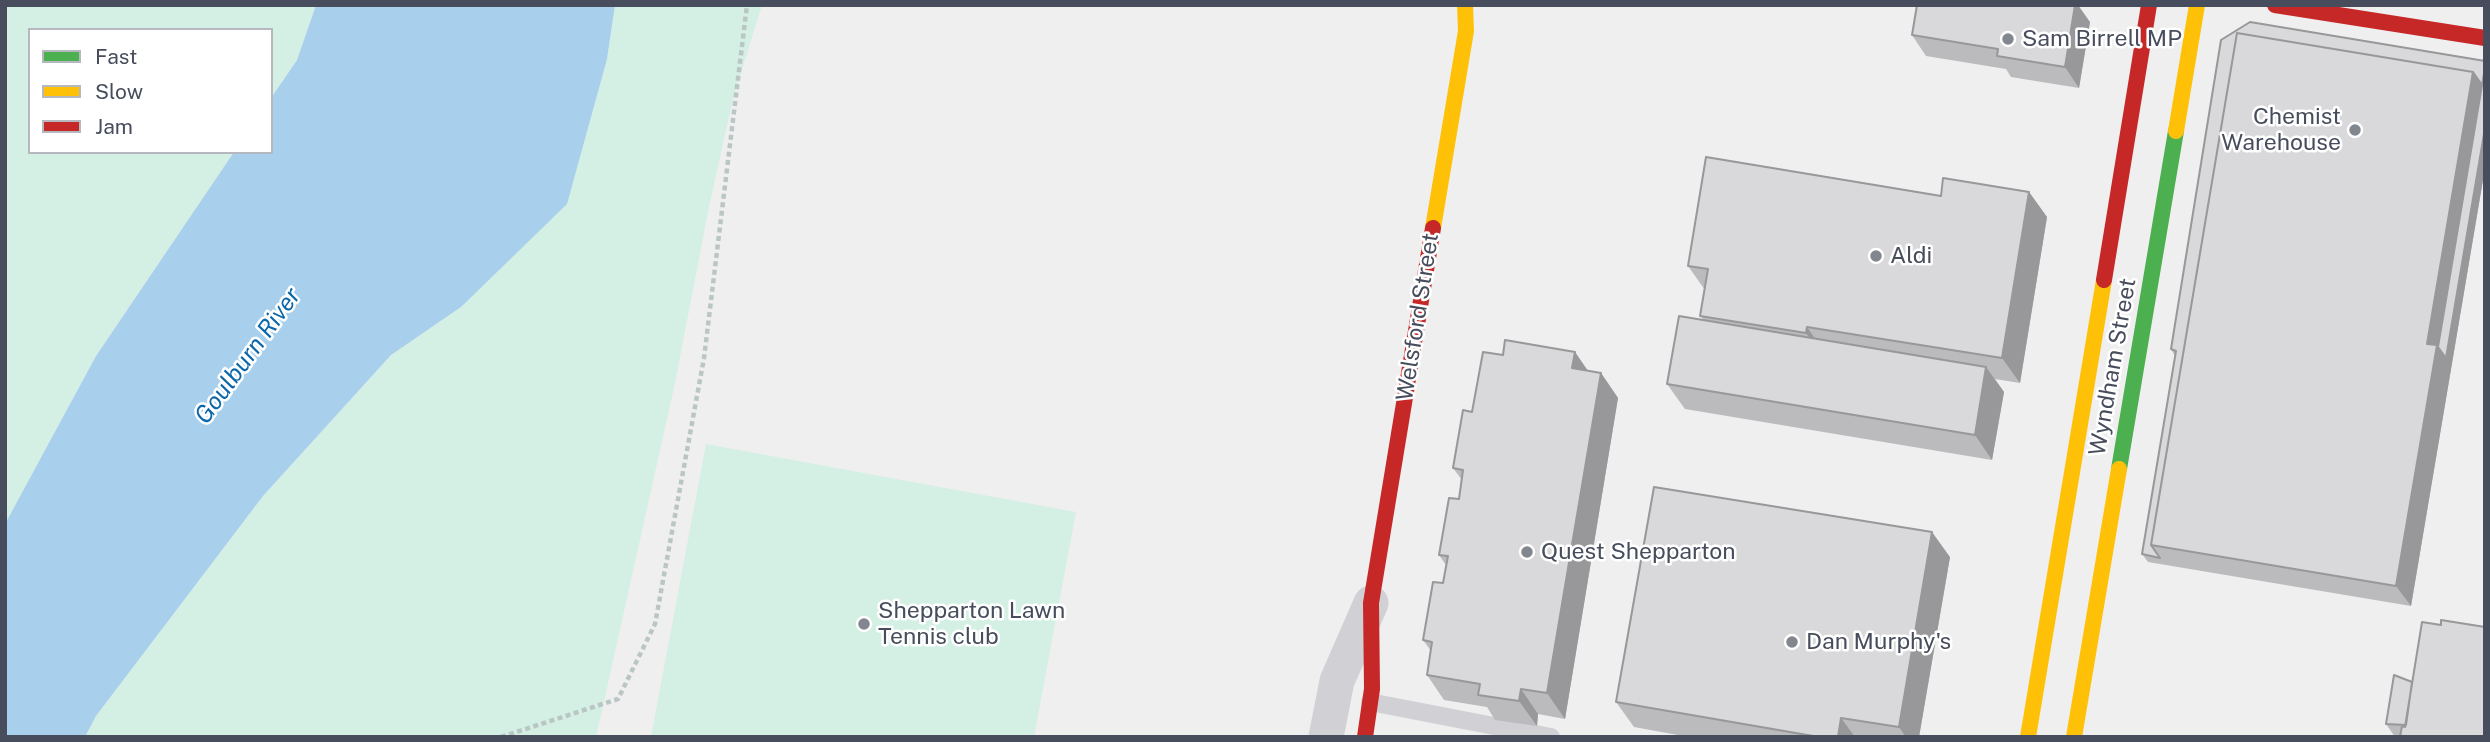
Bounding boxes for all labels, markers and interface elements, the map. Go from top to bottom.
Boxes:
place label: Sam Birrell MP [2022,25,2182,53]
legend [28,28,273,154]
marker: Sam Birrell MP [2000,31,2016,47]
text: Fast [95,44,137,69]
text: Slow [95,79,143,104]
place label: Chemist Warehouse [2221,103,2341,157]
text: Jam [95,114,133,139]
marker: Chemist Warehouse [2347,122,2363,138]
street label: Welsford Street [1391,231,1445,403]
place label: Aldi [1890,242,1932,270]
marker: Aldi [1868,248,1884,264]
street label: Wyndham Street [2084,276,2142,458]
water label: Goulburn River [189,282,307,430]
place label: Quest Shepparton [1541,538,1736,566]
marker: Quest Shepparton [1519,544,1535,560]
place label: Shepparton Lawn Tennis club [878,597,1065,651]
marker: Shepparton Lawn Tennis club [856,616,872,632]
place label: Dan Murphy's [1806,628,1951,656]
marker: Dan Murphy's [1784,634,1800,650]

